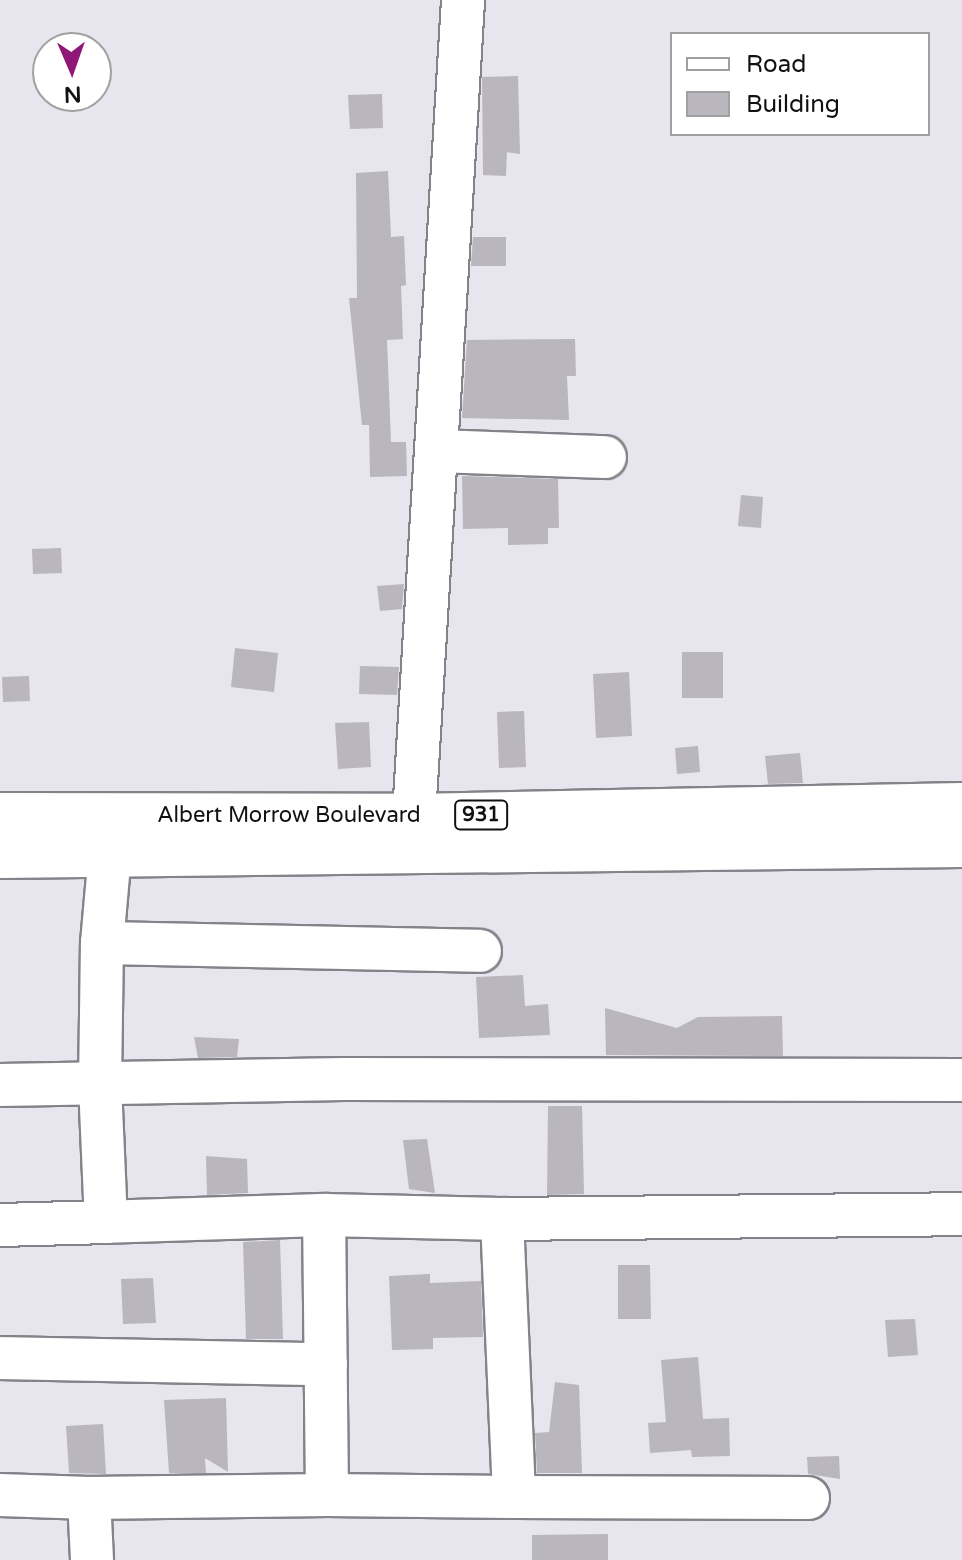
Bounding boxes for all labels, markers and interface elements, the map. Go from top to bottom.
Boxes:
north arrow [32,32,112,112]
legend [670,32,930,136]
text: Road [746,50,806,79]
text: N [63,81,82,107]
text: Building [746,90,840,119]
road number: 931 [453,799,509,831]
street label: Albert Morrow Boulevard [157,803,421,829]

